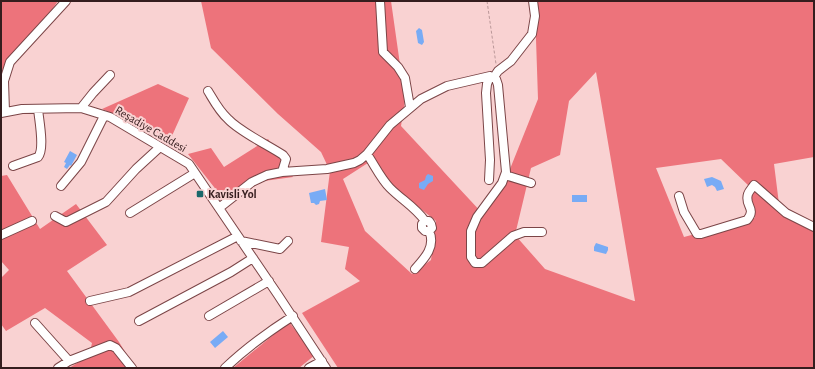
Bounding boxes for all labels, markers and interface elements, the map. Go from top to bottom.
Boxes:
street label: Reşadiye Caddesi [113,104,189,155]
place label: Kavisli Yol [208,188,257,200]
marker: Kavisli Yol [195,189,205,199]

